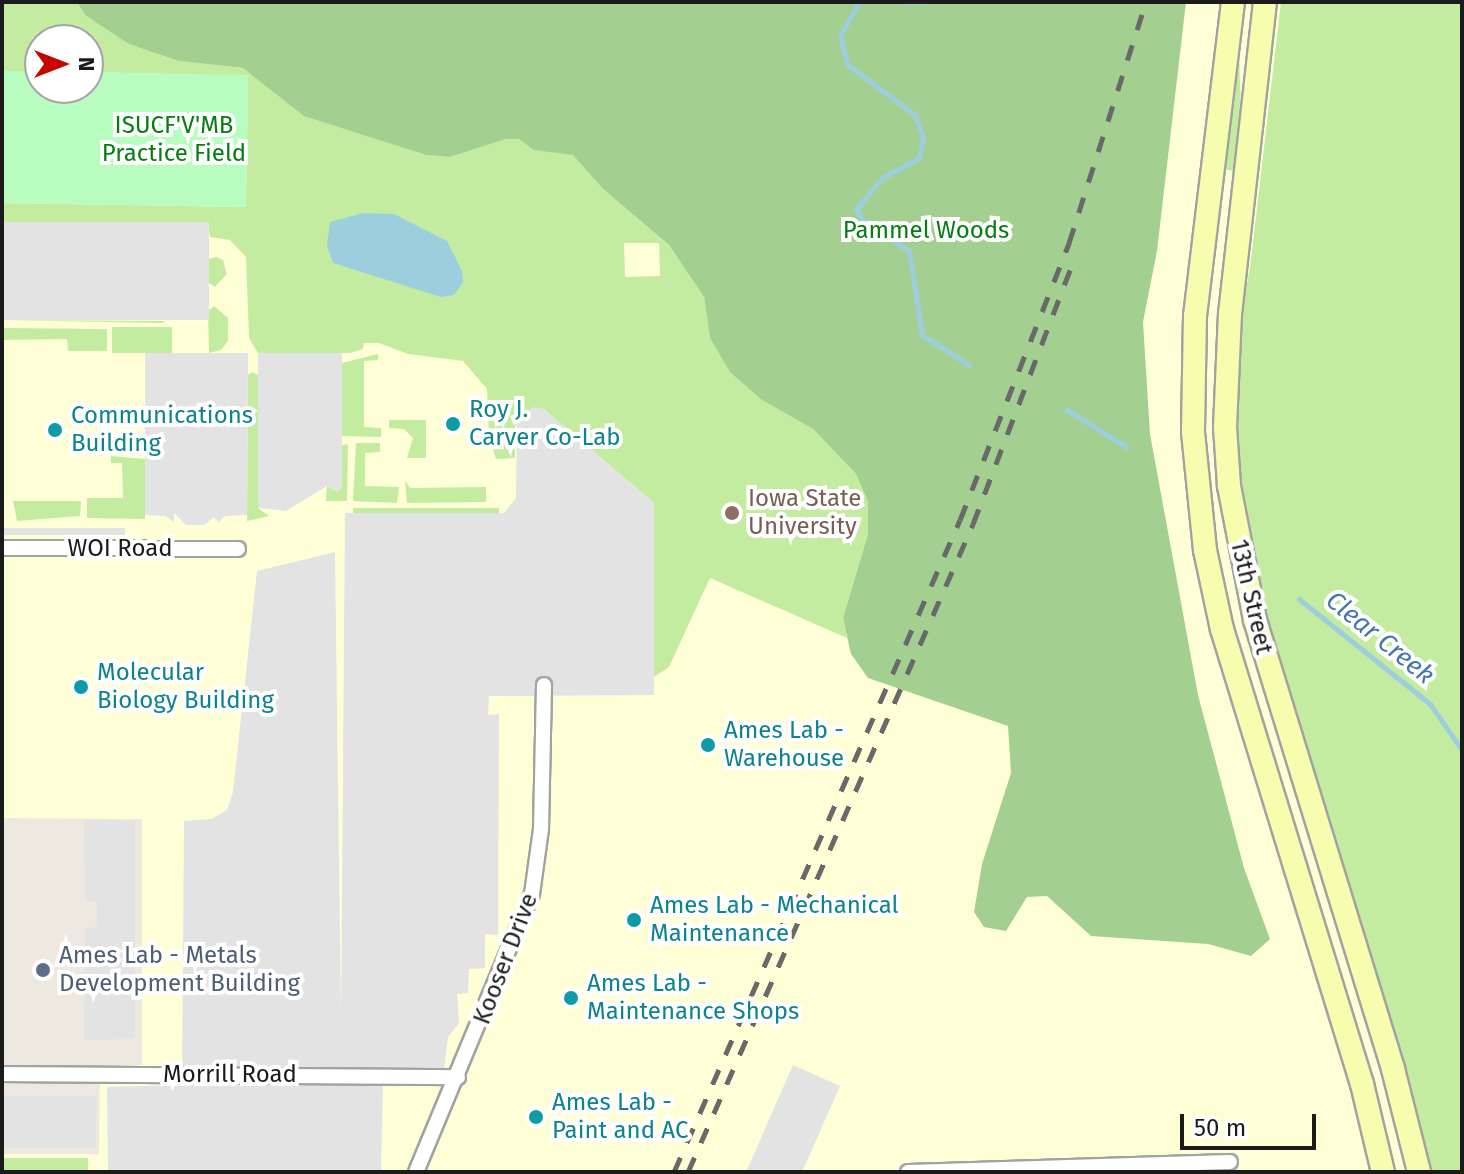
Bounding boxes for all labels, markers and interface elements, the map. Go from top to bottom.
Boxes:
north arrow [24,24,104,104]
text: N [73,57,100,71]
park label: ISUCF'V'MB Practice Field [102,112,246,168]
park label: Pammel Woods [843,217,1009,245]
place label: Roy J. Carver Co-Lab [469,396,621,452]
place label: Communications Building [71,402,253,458]
marker: Roy J. Carver Co-Lab [444,415,462,433]
marker: Communications Building [46,421,64,439]
place label: Iowa State University [748,485,861,541]
marker: Iowa State University [723,504,741,522]
street label: WOI Road [67,535,173,563]
street label: 13th Street [1224,537,1278,657]
water label: Clear Creek [1320,585,1440,691]
place label: Molecular Biology Building [97,659,274,715]
marker: Molecular Biology Building [72,678,90,696]
place label: Ames Lab - Warehouse [724,717,844,773]
marker: Ames Lab - Warehouse [699,736,717,754]
street label: Kooser Drive [468,889,544,1029]
place label: Ames Lab - Mechanical Maintenance [650,892,899,948]
marker: Ames Lab - Mechanical Maintenance [625,911,643,929]
place label: Ames Lab - Metals Development Building [59,942,300,998]
marker: Ames Lab - Metals Development Building [34,961,52,979]
place label: Ames Lab - Maintenance Shops [587,970,799,1026]
marker: Ames Lab - Maintenance Shops [562,989,580,1007]
street label: Morrill Road [163,1061,297,1089]
place label: Ames Lab - Paint and AC [552,1089,688,1145]
scale bar [1184,1098,1320,1148]
marker: Ames Lab - Paint and AC [527,1108,545,1126]
text: 50 m [1194,1114,1246,1142]

